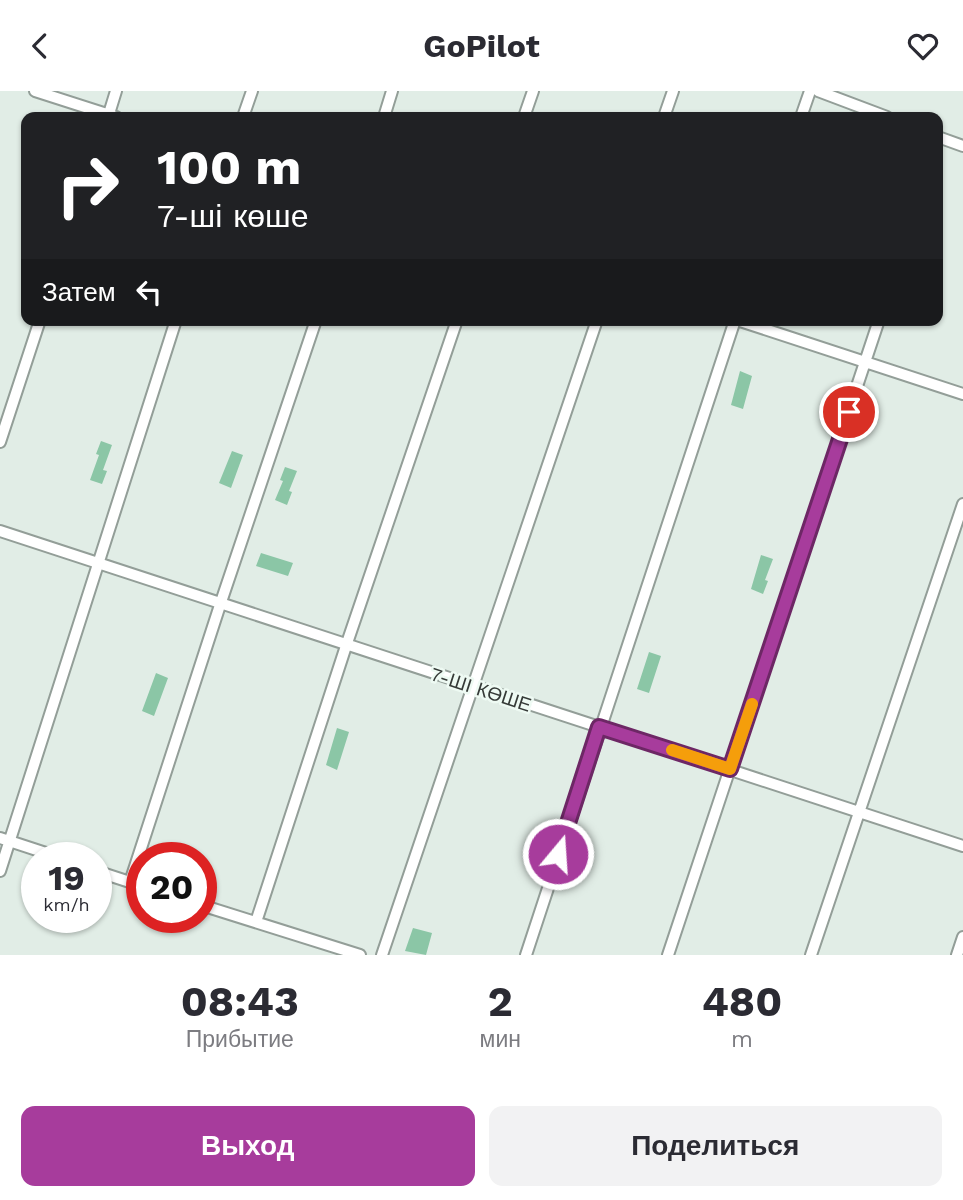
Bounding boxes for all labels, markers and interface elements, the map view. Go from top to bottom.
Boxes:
icon: back [21,27,59,65]
text: GoPilot [423,27,540,65]
icon: heart [904,27,942,65]
text: 100 m [157,138,301,196]
icon: right [42,140,133,231]
text: 7-ші көше [157,197,309,235]
icon: left [130,273,168,311]
text: Затем [42,277,116,307]
pin [819,382,879,442]
icon: arrive [830,393,868,431]
street label: 7-ШІ КӨШЕ [428,662,534,717]
position arrow [521,817,595,891]
speed limit sign: 20 [126,842,217,933]
text: 19 [48,857,85,899]
text: km/h [43,894,90,915]
text: 08:43 [181,977,299,1026]
text: 2 [488,977,513,1026]
text: 480 [702,977,782,1026]
text: Прибытие [186,1026,294,1053]
text: мин [480,1026,521,1053]
text: m [731,1026,753,1053]
button: Выход [21,1106,475,1186]
button: Поделиться [489,1106,942,1186]

